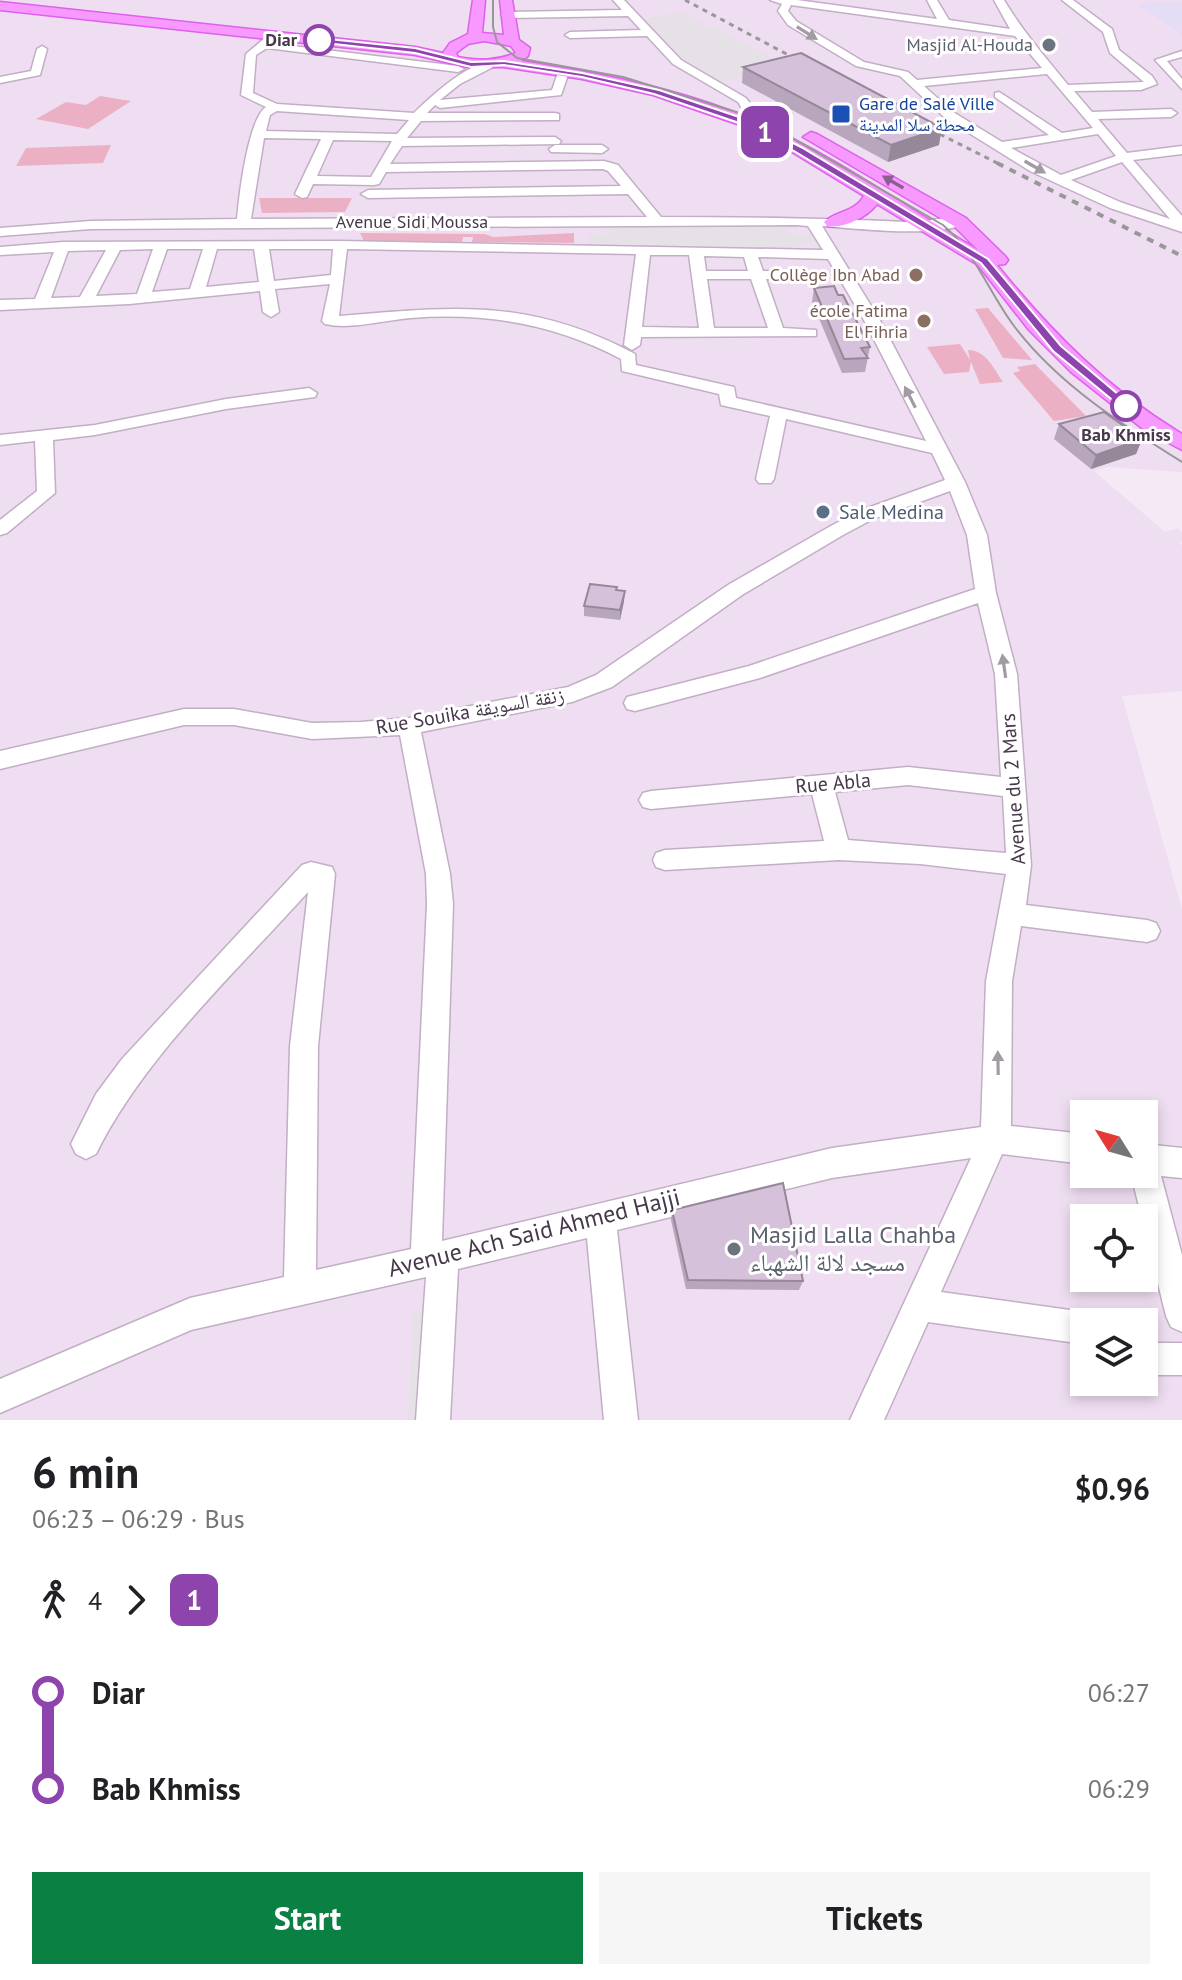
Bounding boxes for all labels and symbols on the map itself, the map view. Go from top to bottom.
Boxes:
marker: Diar [304,25,334,55]
one-way arrow [797,25,818,40]
place label: Diar [265,28,298,51]
place label: Masjid Al-Houda [906,33,1033,56]
marker: Masjid Al-Houda [1040,36,1058,54]
place label: Gare de Salé Ville محطة سلا المدينة [859,92,995,136]
marker: Gare de Salé Ville محطة سلا المدينة [830,103,852,125]
line badge: 1 [739,106,791,158]
one-way arrow [1024,160,1046,174]
one-way arrow [881,175,904,189]
street label: Avenue Sidi Moussa [336,210,488,233]
place label: Collège Ibn Abad [770,263,900,286]
marker: Collège Ibn Abad [907,266,925,284]
place label: école Fatima El Fihria [810,299,908,343]
marker: école Fatima El Fihria [915,312,933,330]
one-way arrow [903,385,916,408]
marker: Bab Khmiss [1111,391,1141,421]
place label: Bab Khmiss [1081,423,1171,446]
place label: Sale Medina [839,499,944,525]
marker: Sale Medina [814,503,832,521]
one-way arrow [997,653,1010,678]
street label: Rue Souika زنقة السويقة [374,682,566,740]
street label: Avenue du 2 Mars [995,712,1031,866]
street label: Rue Abla [794,767,872,799]
one-way arrow [992,1050,1004,1075]
north arrow [1070,1100,1158,1188]
street label: Avenue Ach Said Ahmed Hajji [385,1181,683,1284]
place label: Masjid Lalla Chahba مسجد لالة الشهباء [750,1219,956,1278]
marker: Masjid Lalla Chahba مسجد لالة الشهباء [725,1240,743,1258]

